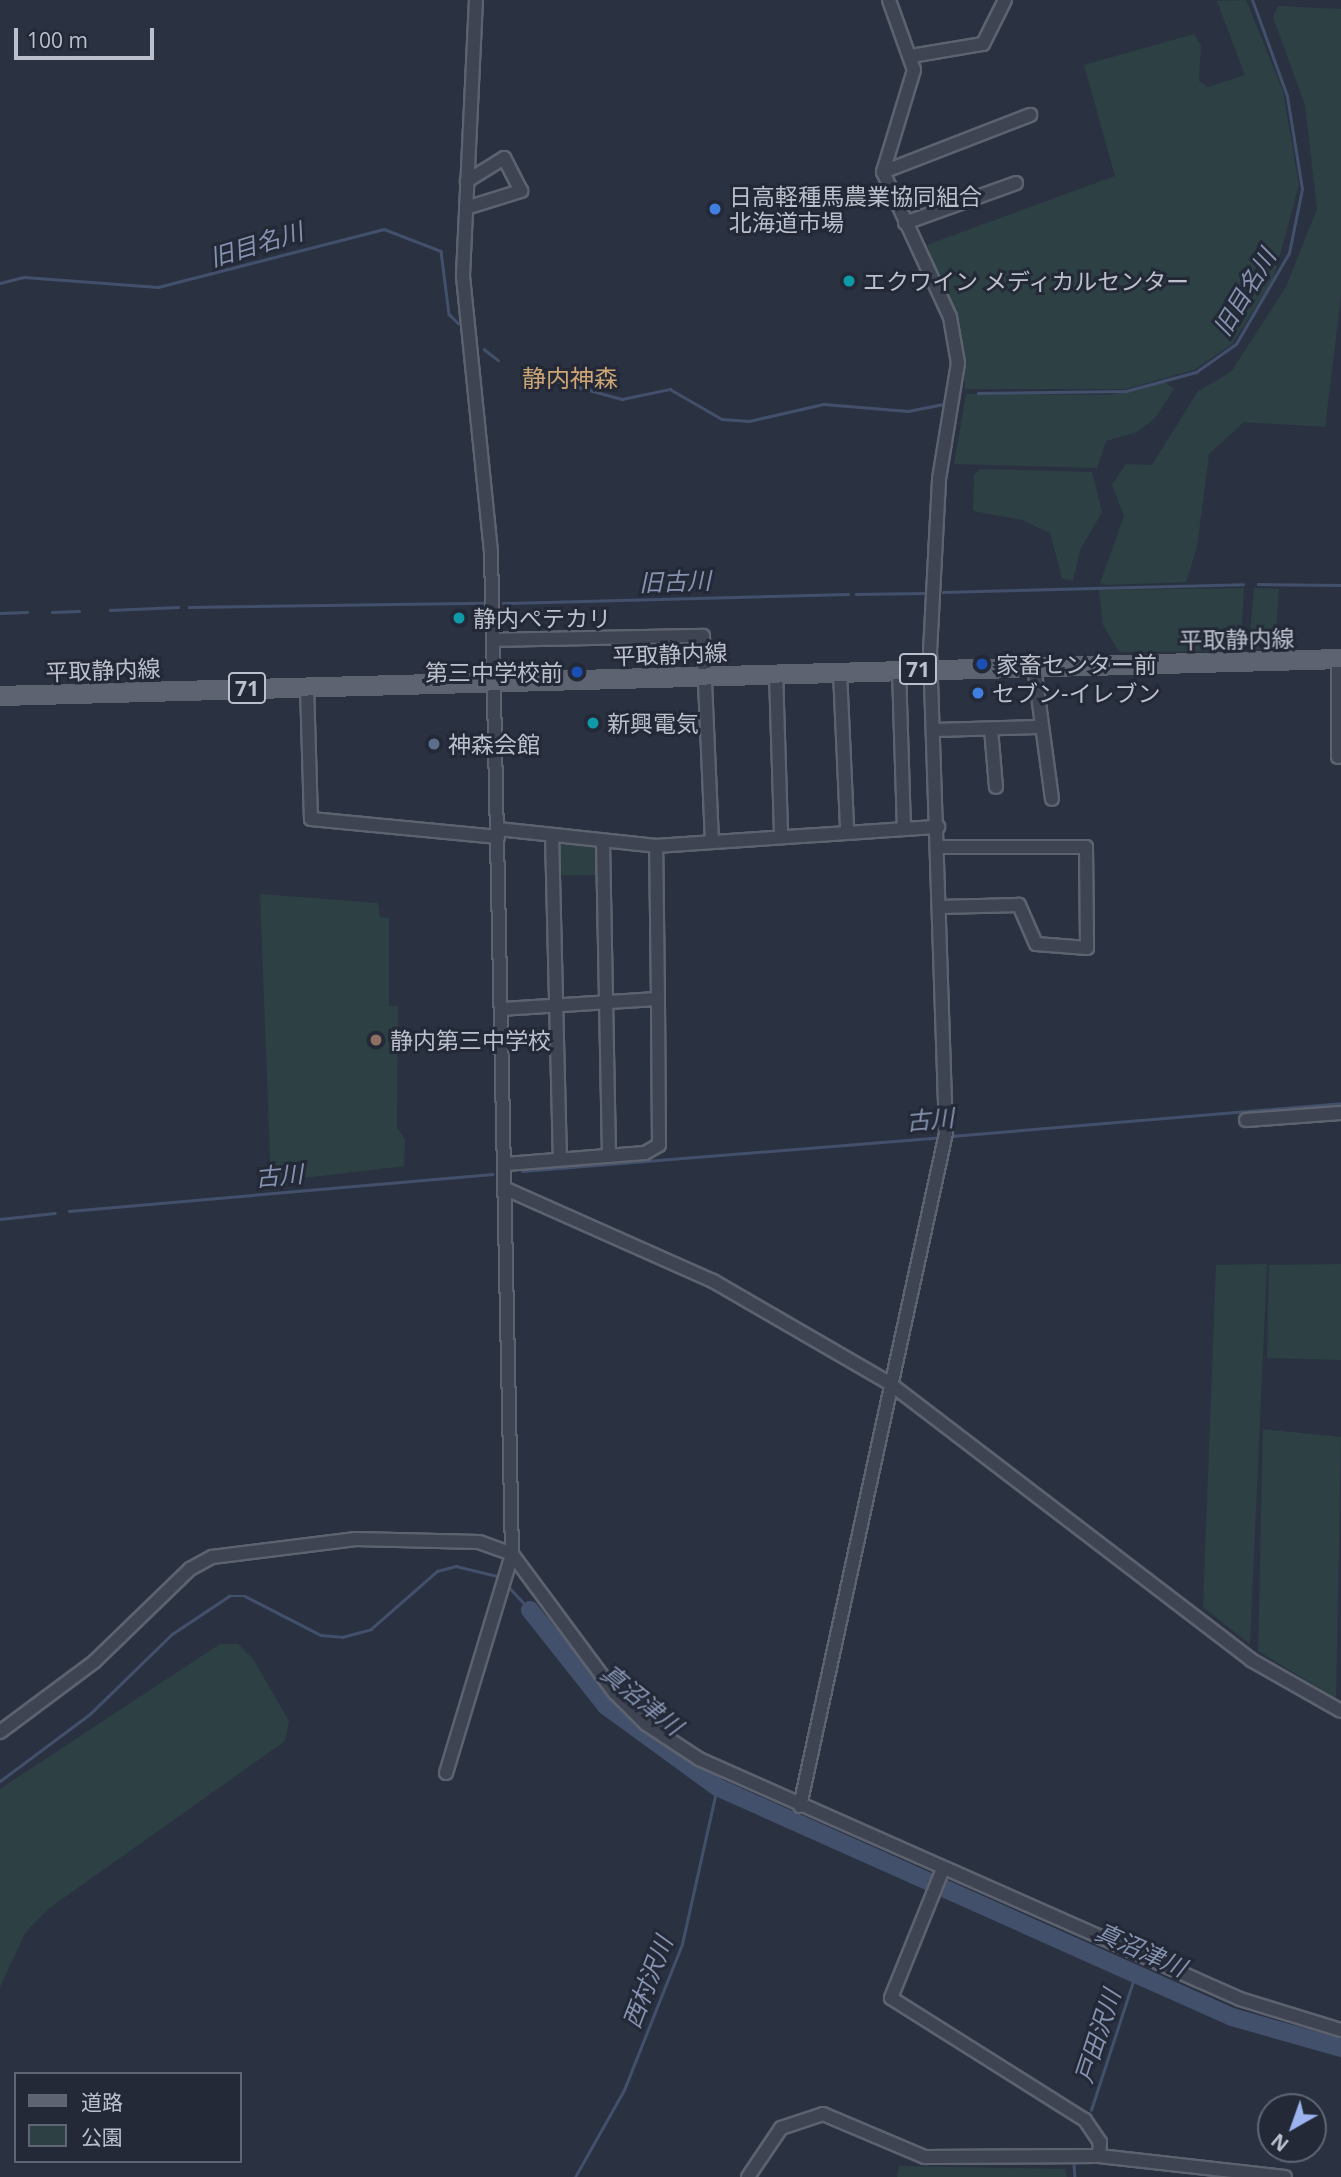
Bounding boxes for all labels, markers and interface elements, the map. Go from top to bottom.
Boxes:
scale bar [18,14,158,58]
text: 100 m [27,26,88,54]
place label: 日高軽種馬農業協同組合 北海道市場 [729,182,982,236]
marker: 日高軽種馬農業協同組合 北海道市場 [707,201,723,217]
water label: 旧目名川 [206,216,306,272]
water label: 旧目名川 [1207,243,1281,341]
place label: エクワイン メディカルセンター [863,267,1191,295]
marker: エクワイン メディカルセンター [841,273,857,289]
district label: 静内神森 [522,364,618,392]
water label: 旧古川 [639,565,711,597]
place label: 静内ぺテカリ [473,604,611,632]
marker: 静内ぺテカリ [451,610,467,626]
street label: 平取静内線 [1179,624,1295,654]
street label: 平取静内線 [612,638,728,670]
place label: 家畜センター前 [996,650,1157,678]
road number: 71 [899,652,937,686]
street label: 平取静内線 [45,654,161,686]
marker: 家畜センター前 [974,656,990,672]
place label: 第三中学校前 [425,658,563,686]
marker: 第三中学校前 [569,664,585,680]
road number: 71 [228,670,266,706]
place label: セブン-イレブン [992,679,1160,707]
marker: セブン-イレブン [970,685,986,701]
place label: 新興電気 [607,709,699,737]
marker: 新興電気 [585,715,601,731]
place label: 神森会館 [448,730,540,758]
marker: 神森会館 [426,736,442,752]
place label: 静内第三中学校 [390,1026,551,1054]
marker: 静内第三中学校 [368,1032,384,1048]
water label: 古川 [905,1103,955,1135]
water label: 古川 [254,1159,304,1191]
water label: 真沼津川 [596,1658,688,1740]
water label: 真沼津川 [1091,1916,1191,1982]
water label: 西村沢川 [616,1932,678,2032]
water label: 戸田沢川 [1068,1986,1126,2086]
legend [14,2072,242,2163]
text: 道路 [81,2088,123,2116]
north arrow [1257,2093,1327,2163]
text: 公園 [81,2123,123,2151]
text: N [1266,2128,1294,2157]

